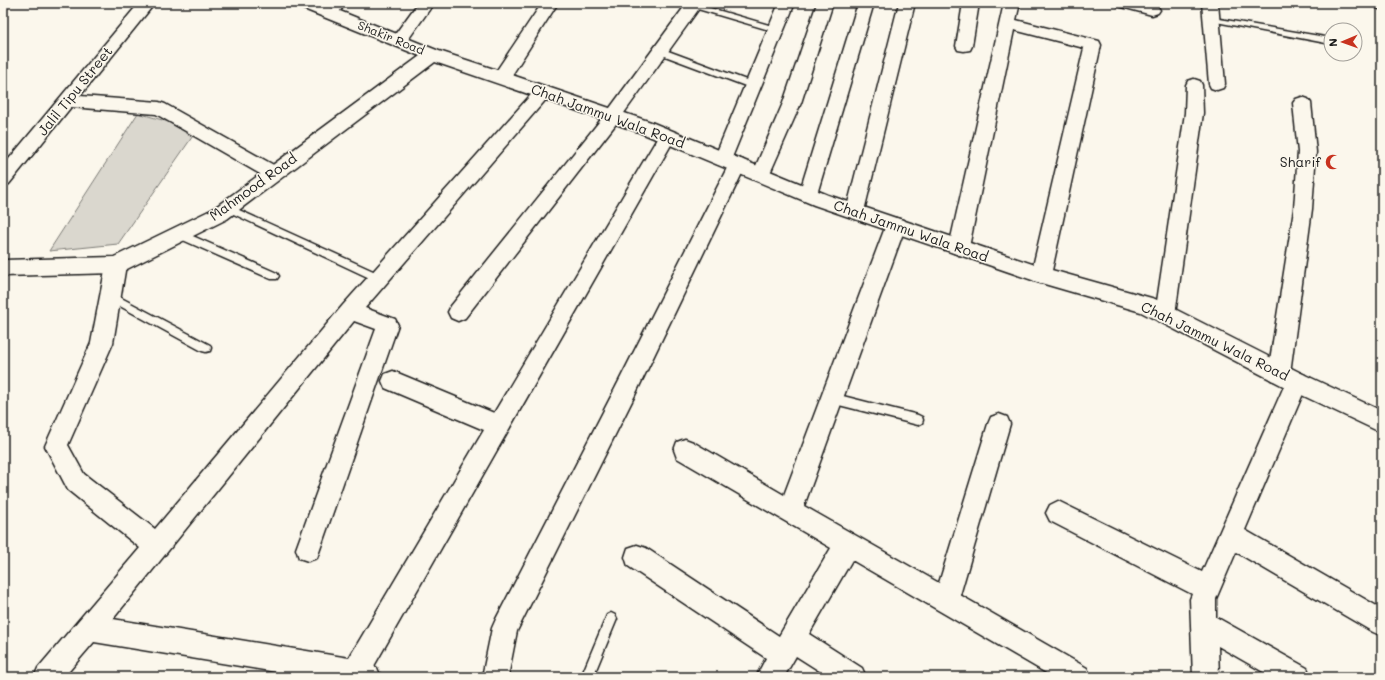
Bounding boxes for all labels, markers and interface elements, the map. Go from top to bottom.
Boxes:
street label: Shakir Road [356,16,428,58]
north arrow [1323,22,1363,62]
text: N [1325,38,1340,47]
street label: Jalil Tipu Street [33,42,116,139]
street label: Chah Jammu Wala Road [529,79,688,152]
street label: Mahmood Road [205,148,300,225]
place label: Sharif [1280,152,1322,171]
mosque icon: Sharif [1324,153,1342,171]
street label: Chah Jammu Wala Road [831,195,991,266]
street label: Chah Jammu Wala Road [1138,296,1292,385]

